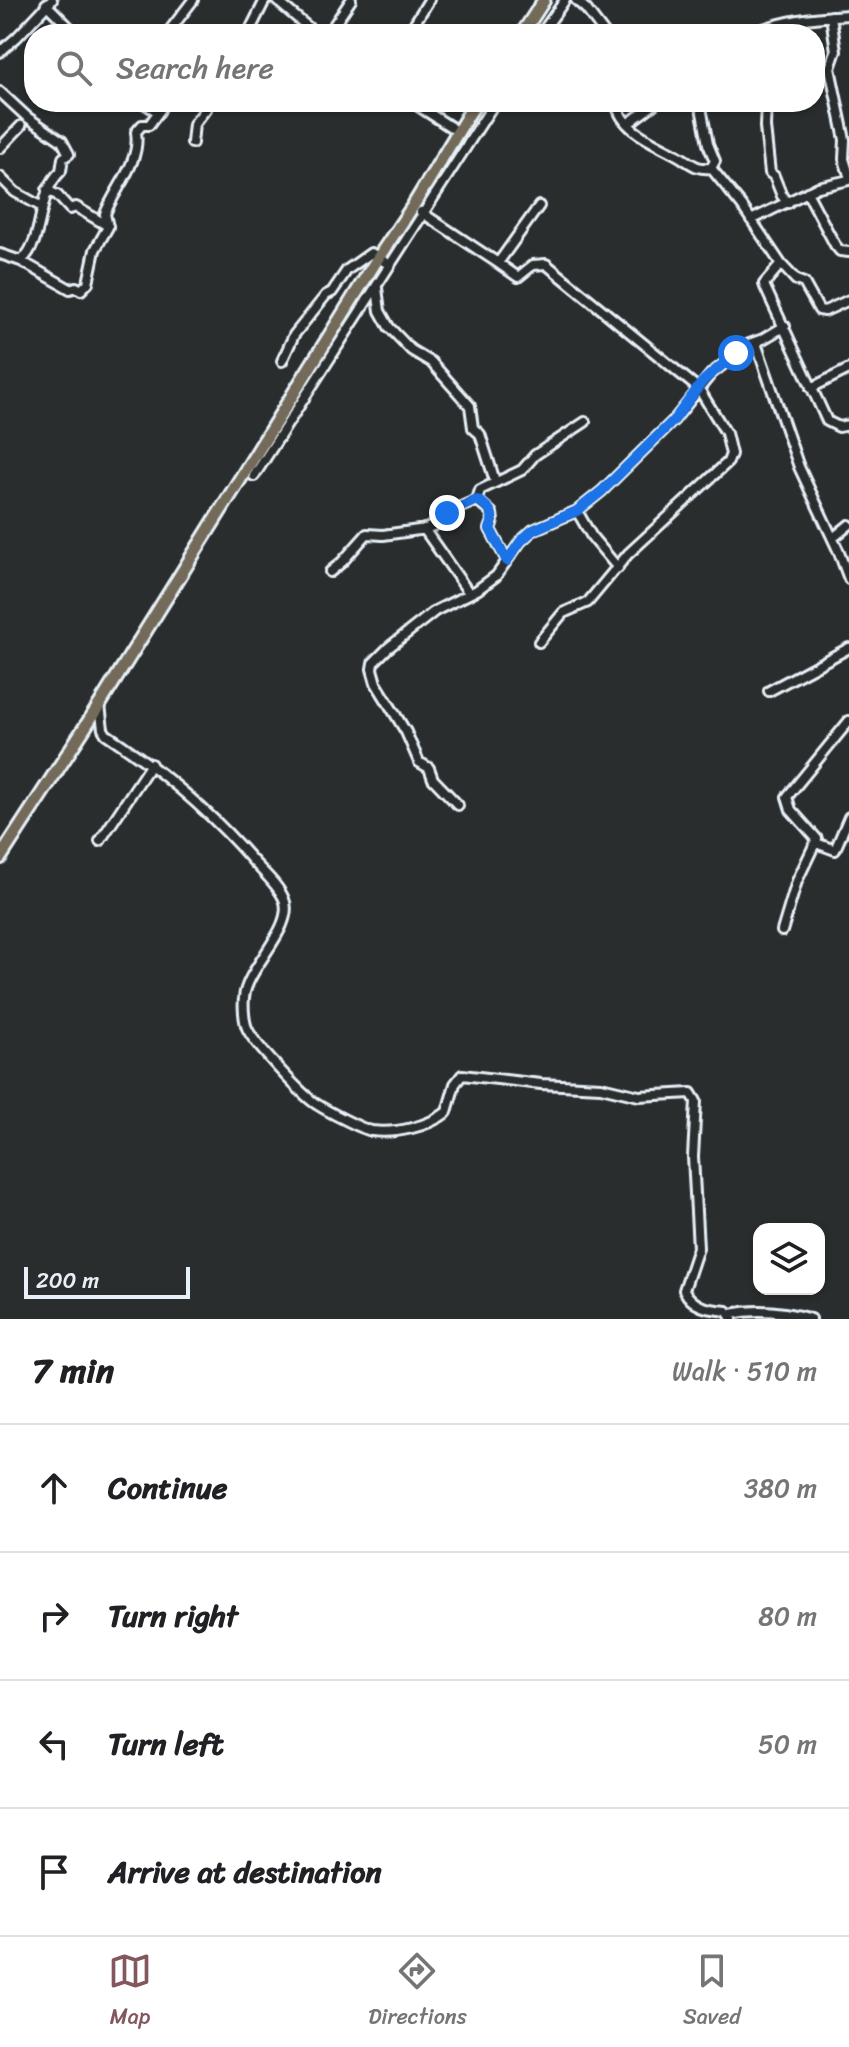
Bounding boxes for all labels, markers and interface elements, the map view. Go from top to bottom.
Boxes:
search box [24,24,825,112]
text: Search here [116,41,274,95]
icon: search [52,46,96,90]
route start [718,335,754,371]
route end [429,495,465,531]
map controls [753,1223,825,1295]
button: layers [753,1223,825,1295]
text: 200 m [36,1261,99,1300]
scale bar [24,1263,190,1299]
text: 7 min [32,1341,114,1401]
text: Walk · 510 m [672,1348,817,1394]
text: Continue [108,1461,227,1515]
text: 380 m [744,1465,817,1511]
icon: ahead [32,1466,76,1510]
text: Turn right [108,1589,238,1643]
text: 80 m [758,1593,817,1639]
icon: right [32,1594,76,1638]
text: Turn left [108,1717,224,1771]
text: 50 m [758,1721,817,1767]
icon: left [32,1722,76,1766]
text: Arrive at destination [108,1845,382,1899]
icon: arrive [32,1850,76,1894]
tab: Map [108,1949,152,2036]
tab: Directions [368,1949,467,2036]
tab: Saved [683,1949,741,2036]

